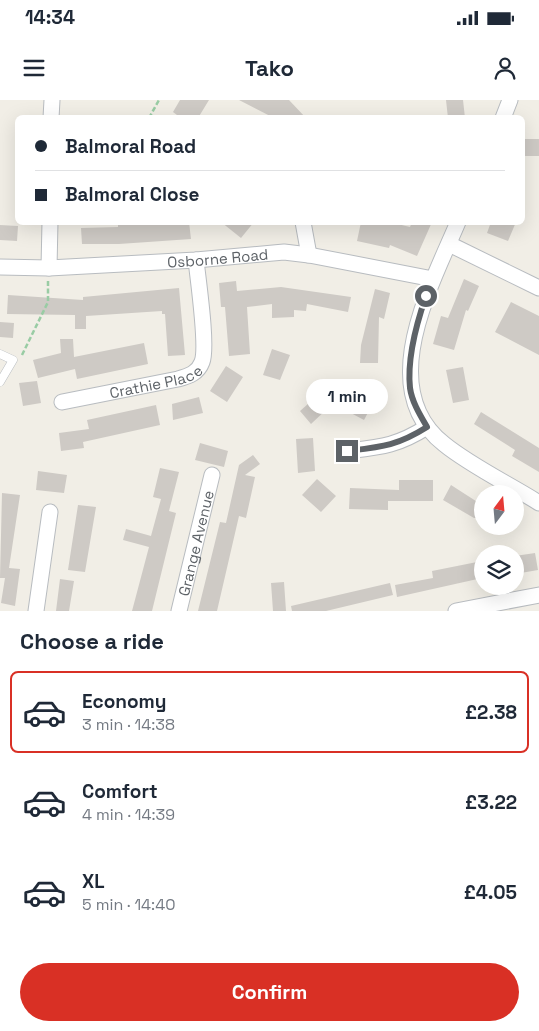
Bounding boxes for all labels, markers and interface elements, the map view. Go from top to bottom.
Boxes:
text: 14:34 [25,5,75,30]
icon: menu [20,54,48,82]
text: Tako [245,54,294,82]
icon: person [491,54,519,82]
text: Balmoral Road [65,134,196,159]
text: Balmoral Close [65,182,200,207]
street label: Osborne Road [167,244,269,271]
route start [415,285,437,307]
street label: Crathie Place [108,360,206,402]
callout: 1 min [306,378,388,414]
text: 1 min [327,386,367,407]
route end [336,440,358,462]
north arrow [474,485,524,535]
map controls [474,485,524,595]
street label: Grange Avenue [173,488,218,598]
button: layers [474,545,524,595]
text: Choose a ride [20,627,164,655]
text: Economy [82,689,166,714]
icon: car [22,690,67,735]
text: £2.38 [465,700,517,725]
text: 3 min · 14:38 [82,714,175,735]
text: Comfort [82,779,158,804]
icon: car [22,780,67,825]
text: £3.22 [465,790,517,815]
text: 4 min · 14:39 [82,804,175,825]
text: XL [82,869,105,894]
icon: car [22,870,67,915]
text: £4.05 [464,880,517,905]
text: 5 min · 14:40 [82,894,175,915]
button: Confirm [20,963,519,1021]

